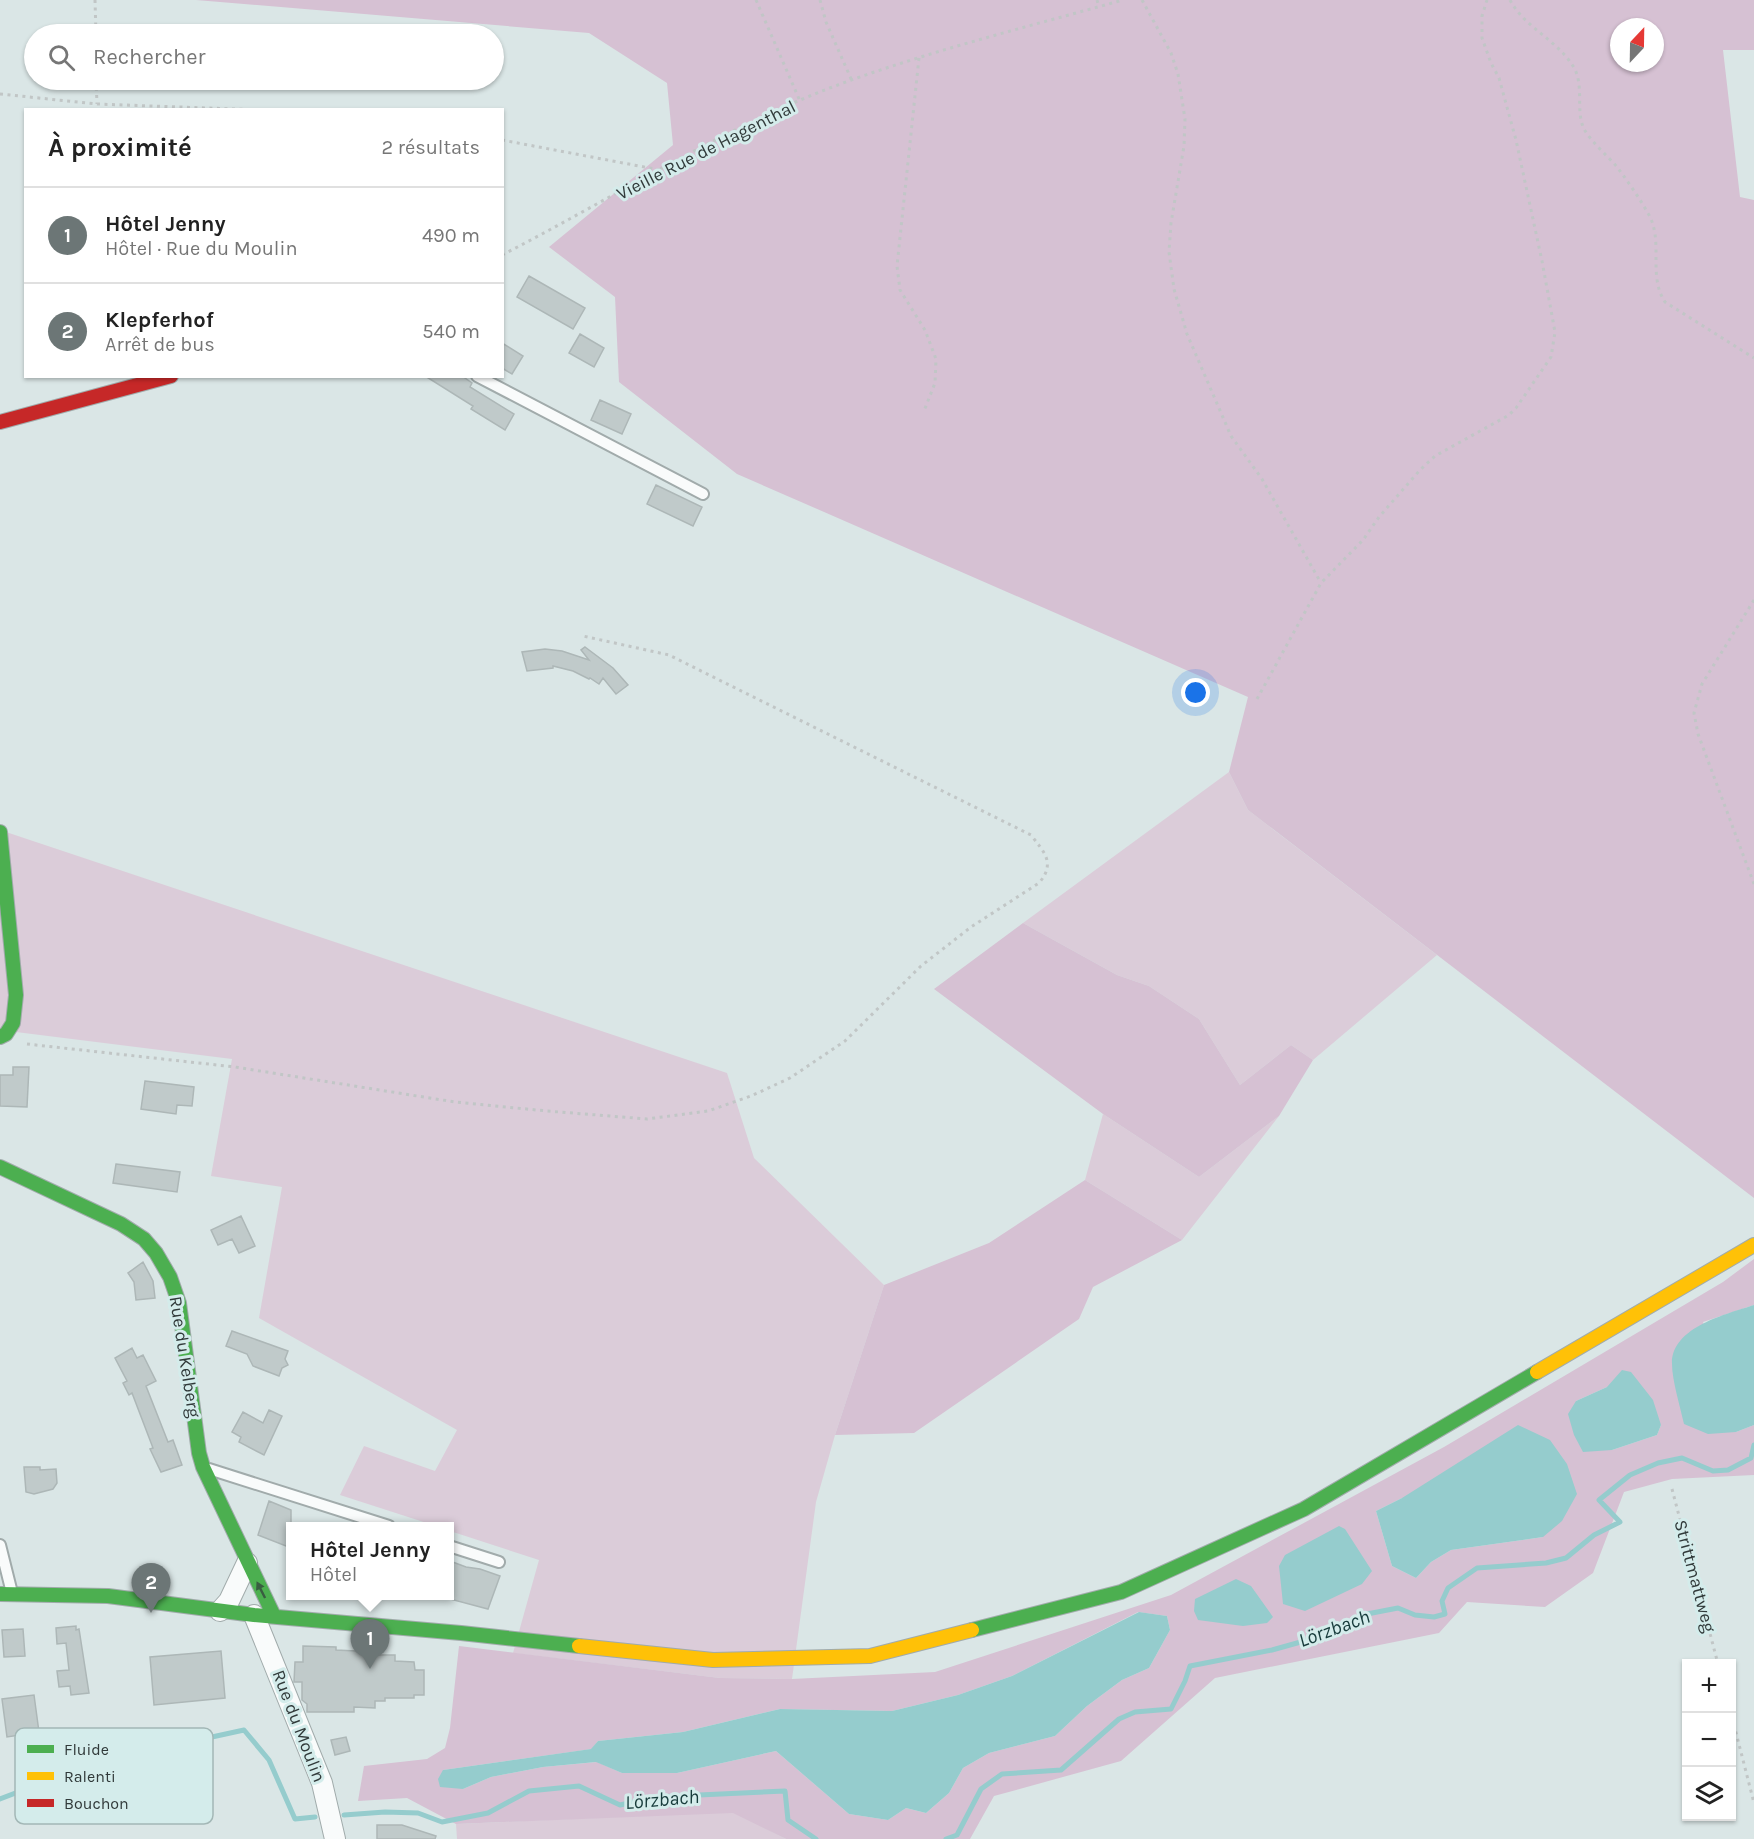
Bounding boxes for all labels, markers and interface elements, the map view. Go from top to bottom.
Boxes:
north arrow [1610,18,1664,72]
search box [24,24,504,90]
icon: search [45,41,78,74]
text: Rechercher [93,44,206,70]
street label: Vieille Rue de Hagenthal [613,95,799,205]
text: À proximité [48,132,192,163]
text: 2 résultats [381,136,480,159]
text: Hôtel Jenny [105,211,225,237]
text: 1 [64,224,71,247]
text: 490 m [422,224,480,247]
text: Hôtel · Rue du Moulin [105,237,297,260]
text: Klepferhof [105,307,214,333]
text: 2 [61,320,74,343]
text: 540 m [422,320,480,343]
text: Arrêt de bus [105,333,215,356]
your location [1181,678,1210,707]
street label: Rue du Kelberg [165,1295,205,1419]
street label: Strittmattweg [1669,1517,1721,1635]
popup [286,1522,454,1600]
text: Hôtel Jenny [310,1537,430,1563]
text: Hôtel [310,1563,357,1586]
pin: 2 [132,1564,170,1613]
one-way arrow [256,1581,266,1598]
water label: Lörzbach [1295,1605,1373,1652]
pin: 1 [350,1620,389,1669]
map controls [1682,1659,1736,1821]
button: + [1682,1659,1736,1713]
street label: Rue du Moulin [267,1667,331,1785]
button: − [1682,1713,1736,1767]
legend [15,1728,213,1824]
text: Fluide [64,1740,109,1759]
text: Ralenti [64,1767,116,1786]
button: layers [1682,1767,1736,1821]
water label: Lörzbach [624,1785,700,1814]
text: Bouchon [64,1794,129,1813]

